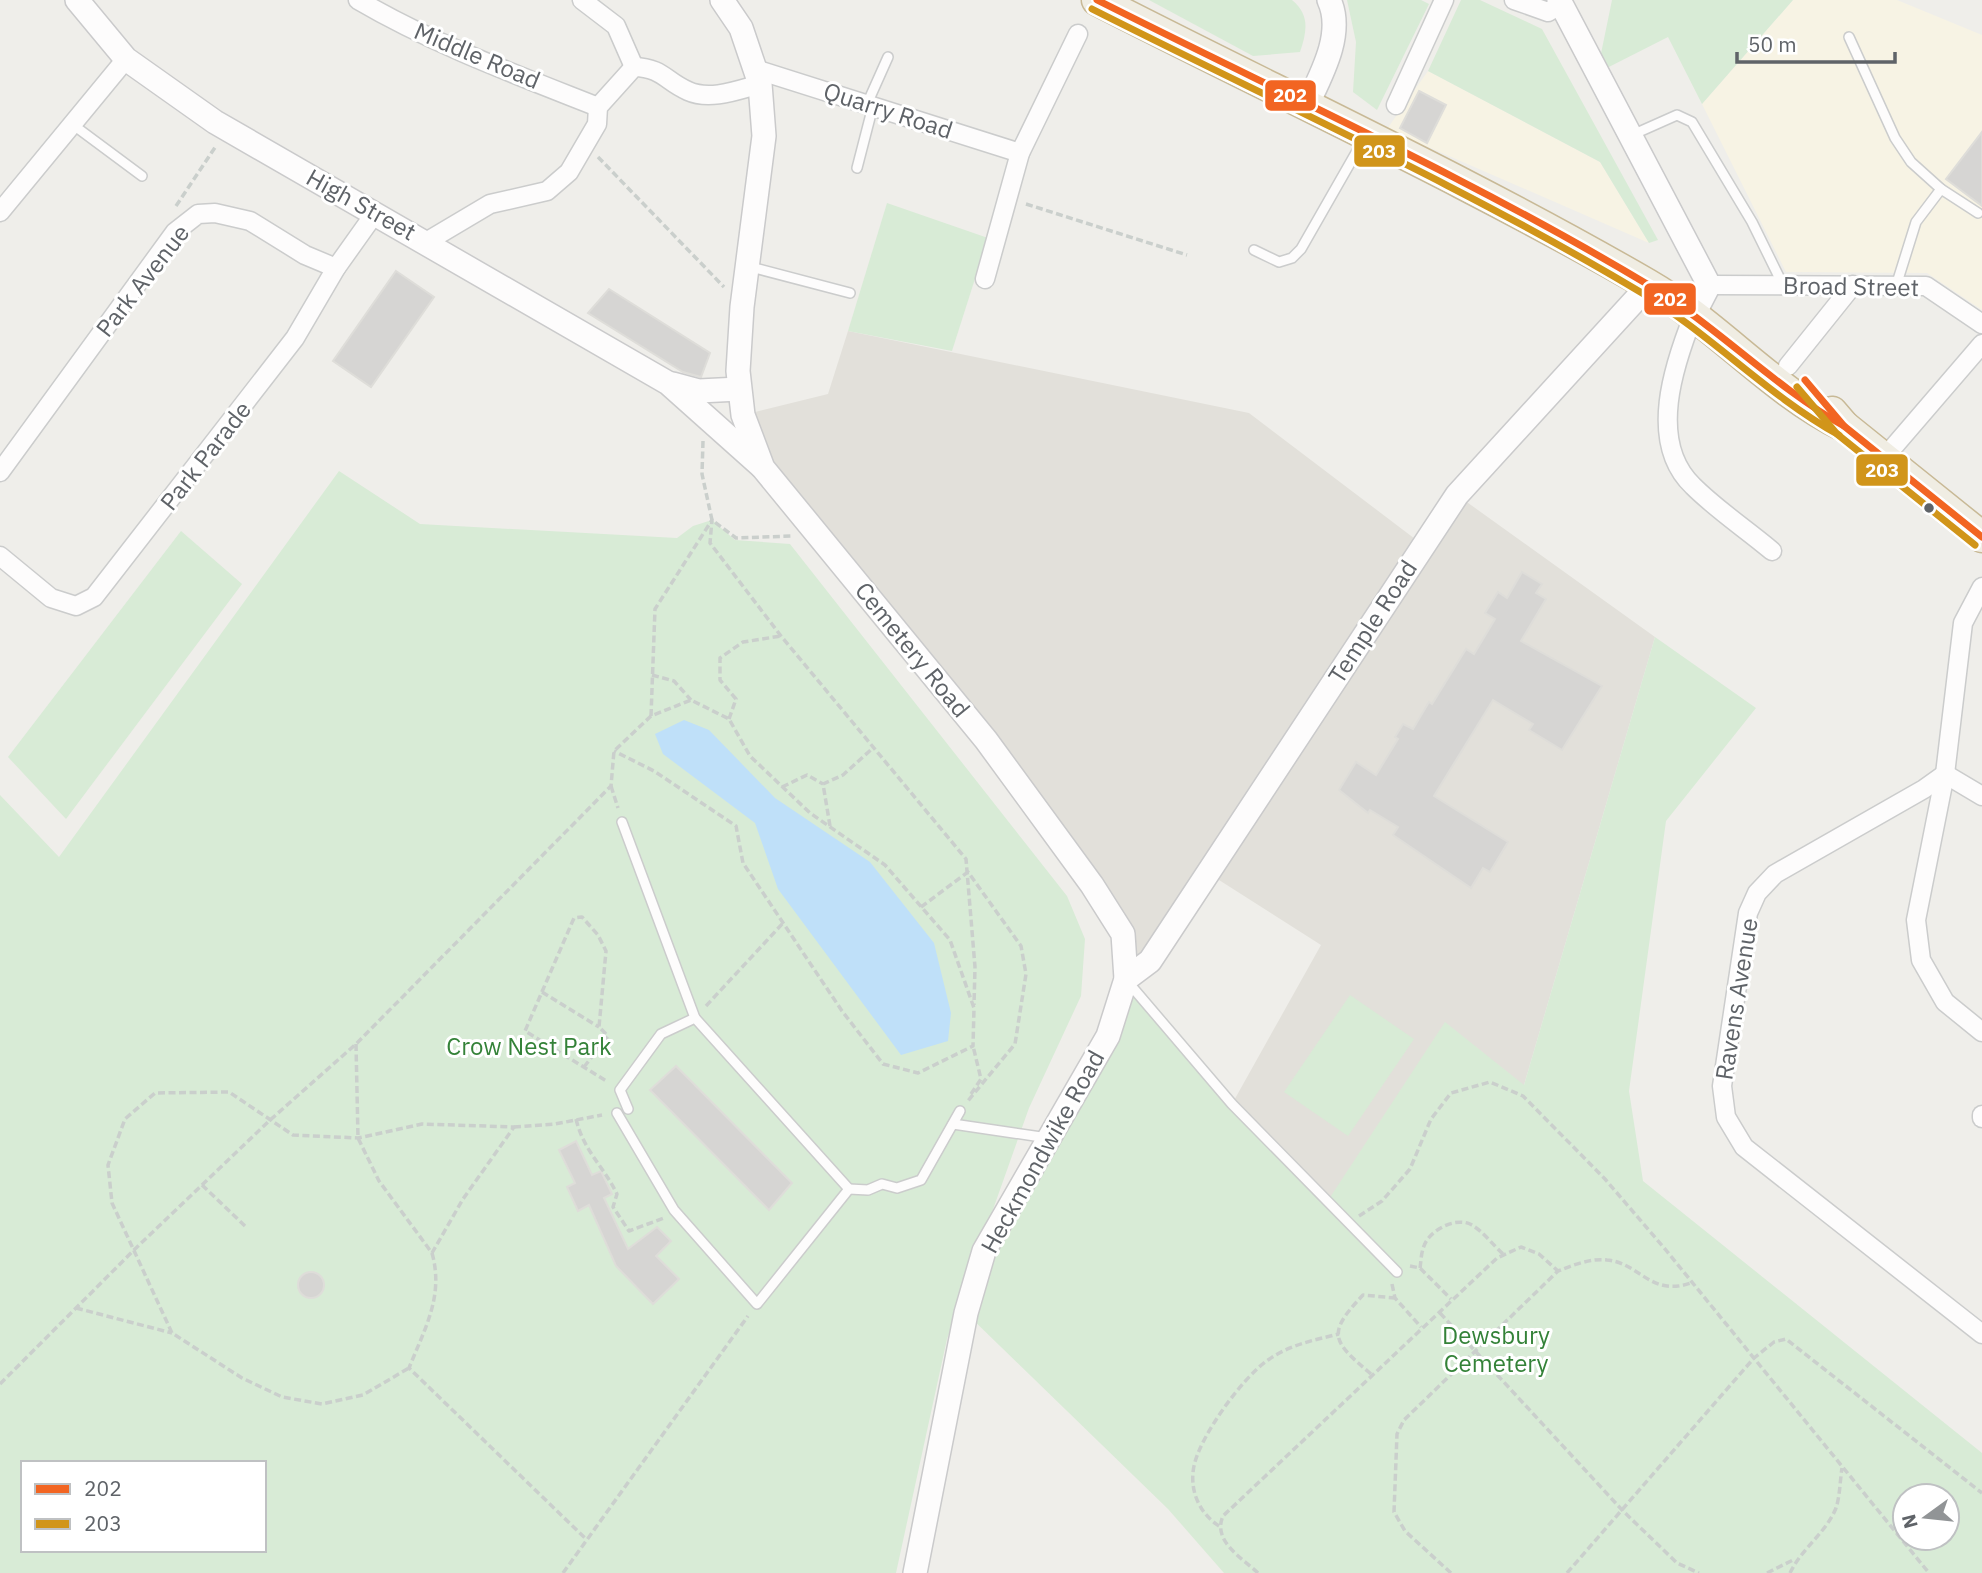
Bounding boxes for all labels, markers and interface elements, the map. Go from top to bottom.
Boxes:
street label: Middle Road [410,14,545,96]
scale bar [1737,21,1895,65]
text: 50 m [1748,30,1797,58]
street label: Quarry Road [820,74,957,146]
line badge: 202 [1264,79,1317,112]
text: 202 [1273,83,1307,107]
line badge: 203 [1353,134,1406,168]
text: 203 [1362,139,1396,163]
street label: High Street [301,161,422,247]
street label: Park Avenue [88,218,196,343]
street label: Broad Street [1783,269,1919,303]
line badge: 202 [1643,282,1697,316]
text: 202 [1653,287,1687,311]
street label: Park Parade [153,394,258,516]
line badge: 203 [1855,453,1909,487]
text: 203 [1865,458,1899,482]
unlabelled marker [1922,501,1936,515]
street label: Temple Road [1320,554,1424,689]
street label: Cemetery Road [848,575,977,724]
street label: Ravens Avenue [1707,916,1765,1082]
park label: Crow Nest Park [446,1030,612,1062]
street label: Heckmondwike Road [973,1044,1111,1259]
park label: Dewsbury Cemetery [1442,1319,1550,1379]
legend [21,1461,266,1552]
text: 202 [84,1474,122,1502]
north arrow [1891,1482,1961,1552]
text: 203 [84,1509,122,1537]
text: N [1896,1512,1923,1531]

